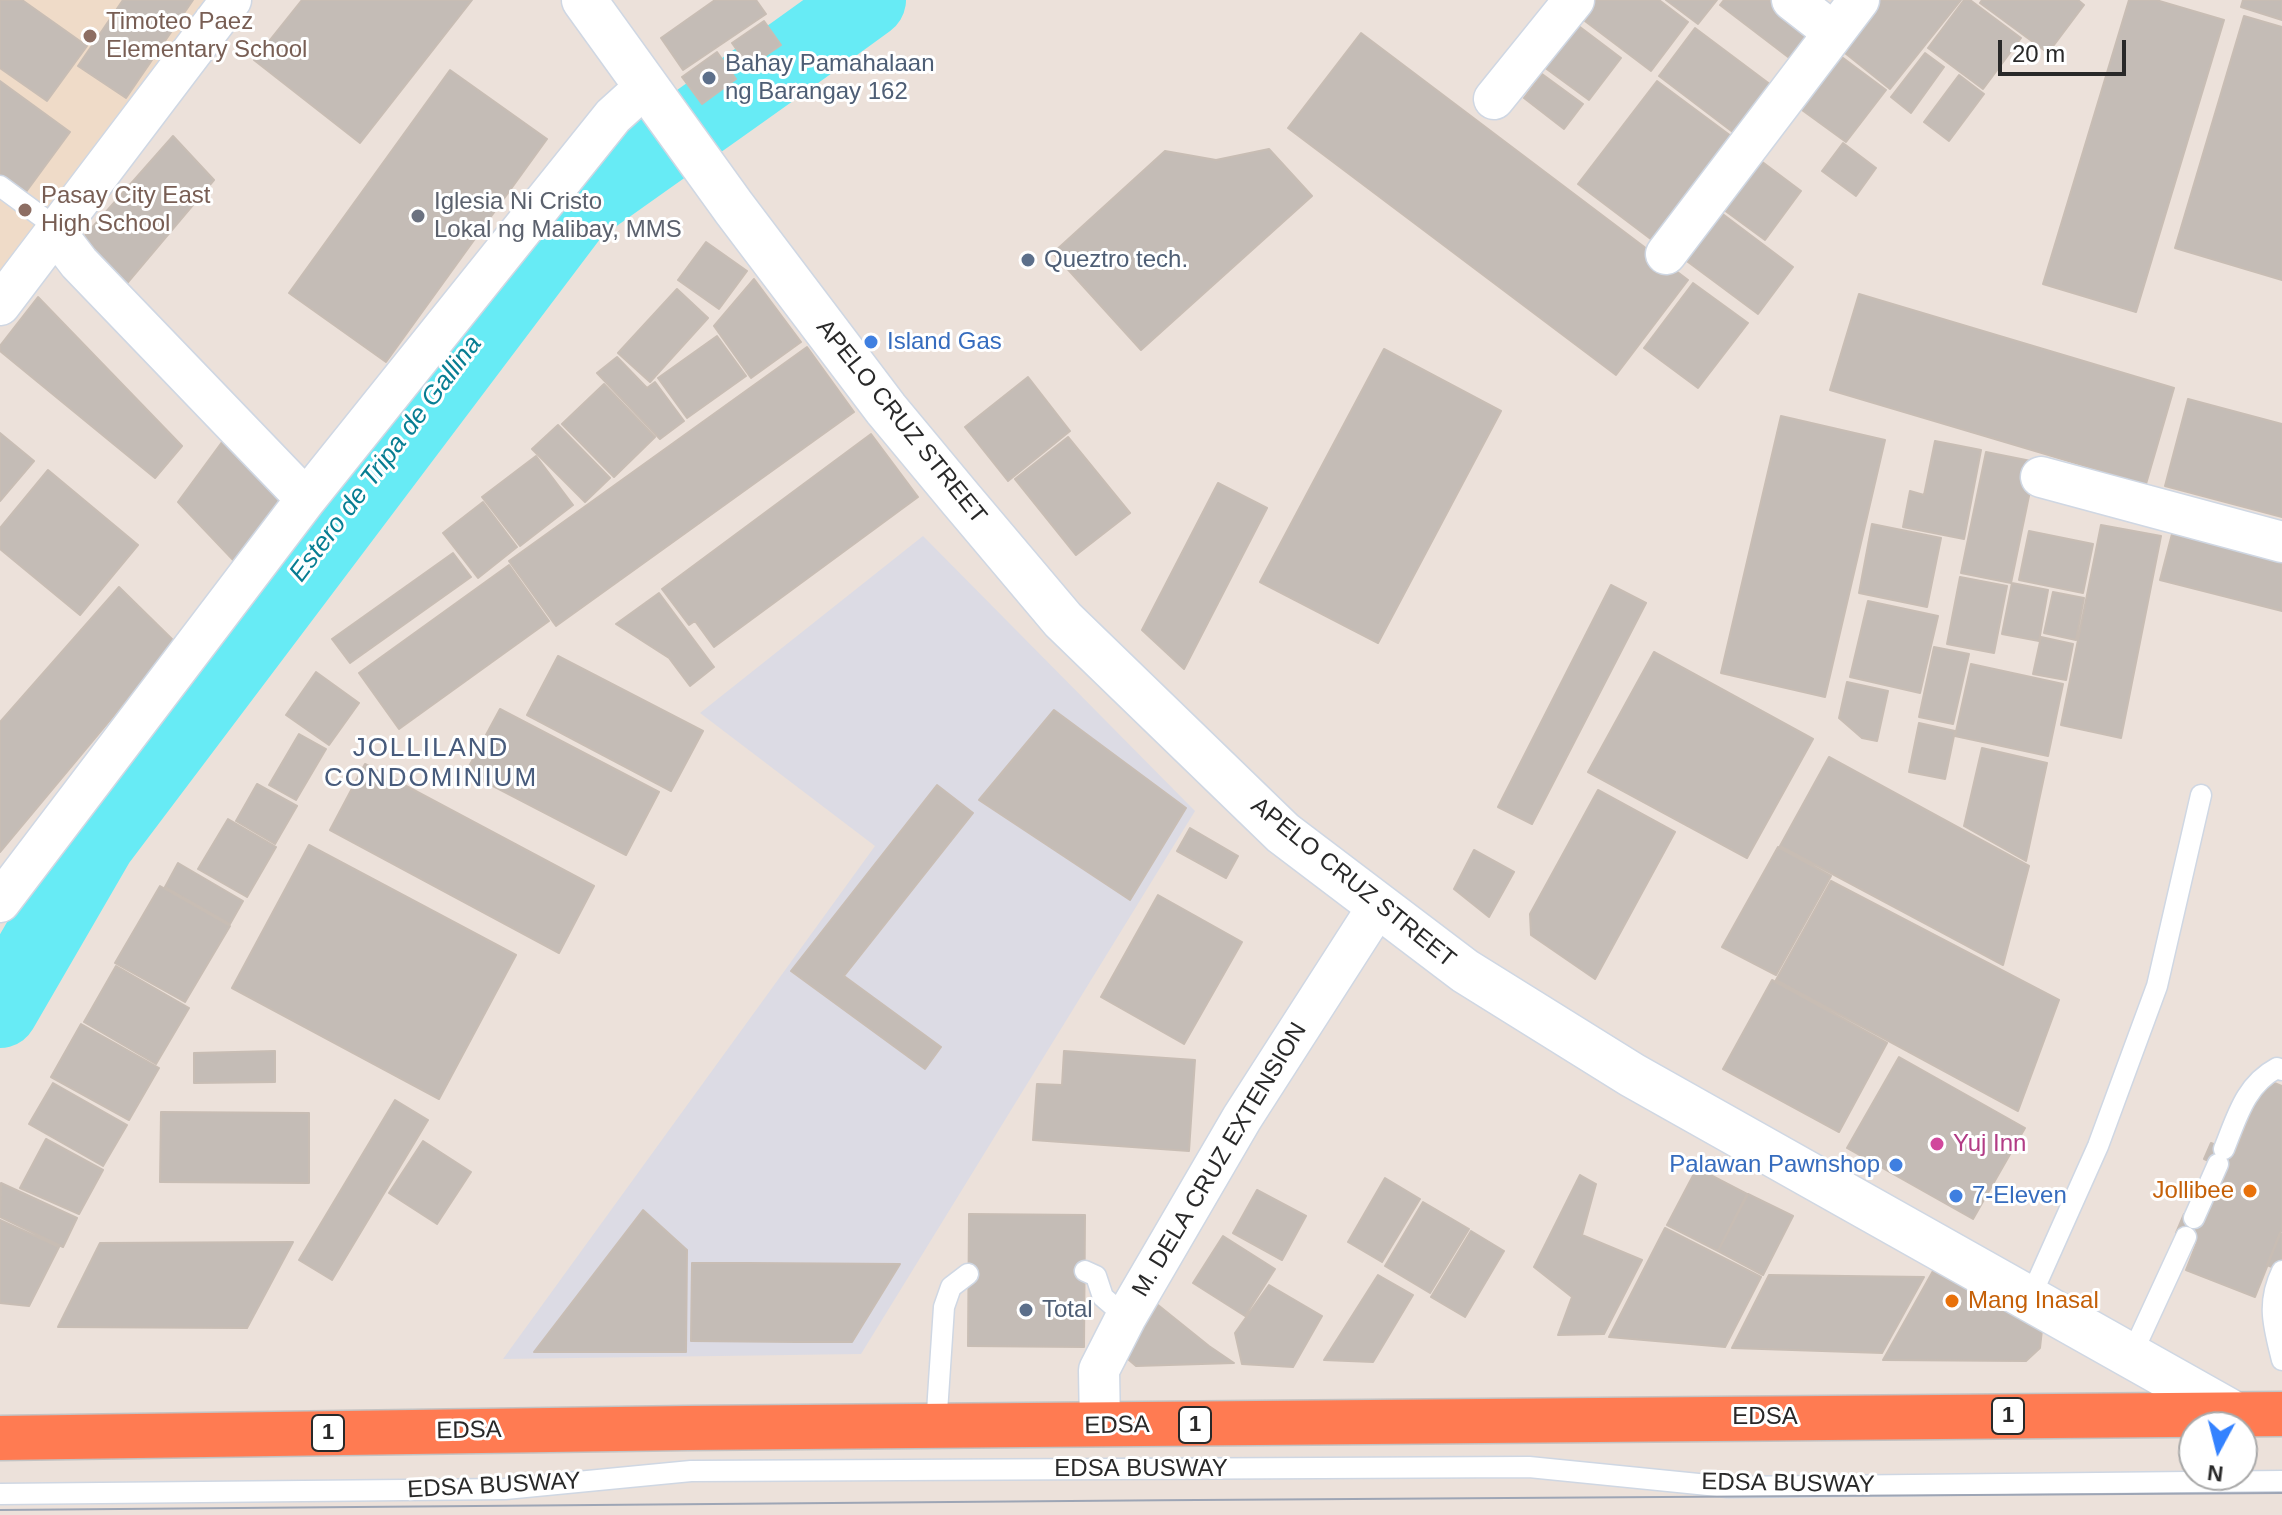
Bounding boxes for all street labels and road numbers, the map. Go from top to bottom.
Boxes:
street label: APELO CRUZ STREET [810,314,992,530]
street label: APELO CRUZ STREET [1245,792,1461,974]
street label: M. DELA CRUZ EXTENSION [1127,1018,1313,1302]
road number: 1 [1992,1398,2024,1434]
street label: EDSA [1732,1403,1798,1431]
road number: 1 [1179,1407,1211,1443]
street label: EDSA [1084,1411,1150,1441]
road number: 1 [312,1415,344,1451]
street label: EDSA [436,1416,502,1446]
street label: EDSA BUSWAY [1054,1455,1228,1483]
street label: EDSA BUSWAY [407,1467,581,1505]
street label: EDSA BUSWAY [1701,1468,1875,1500]

